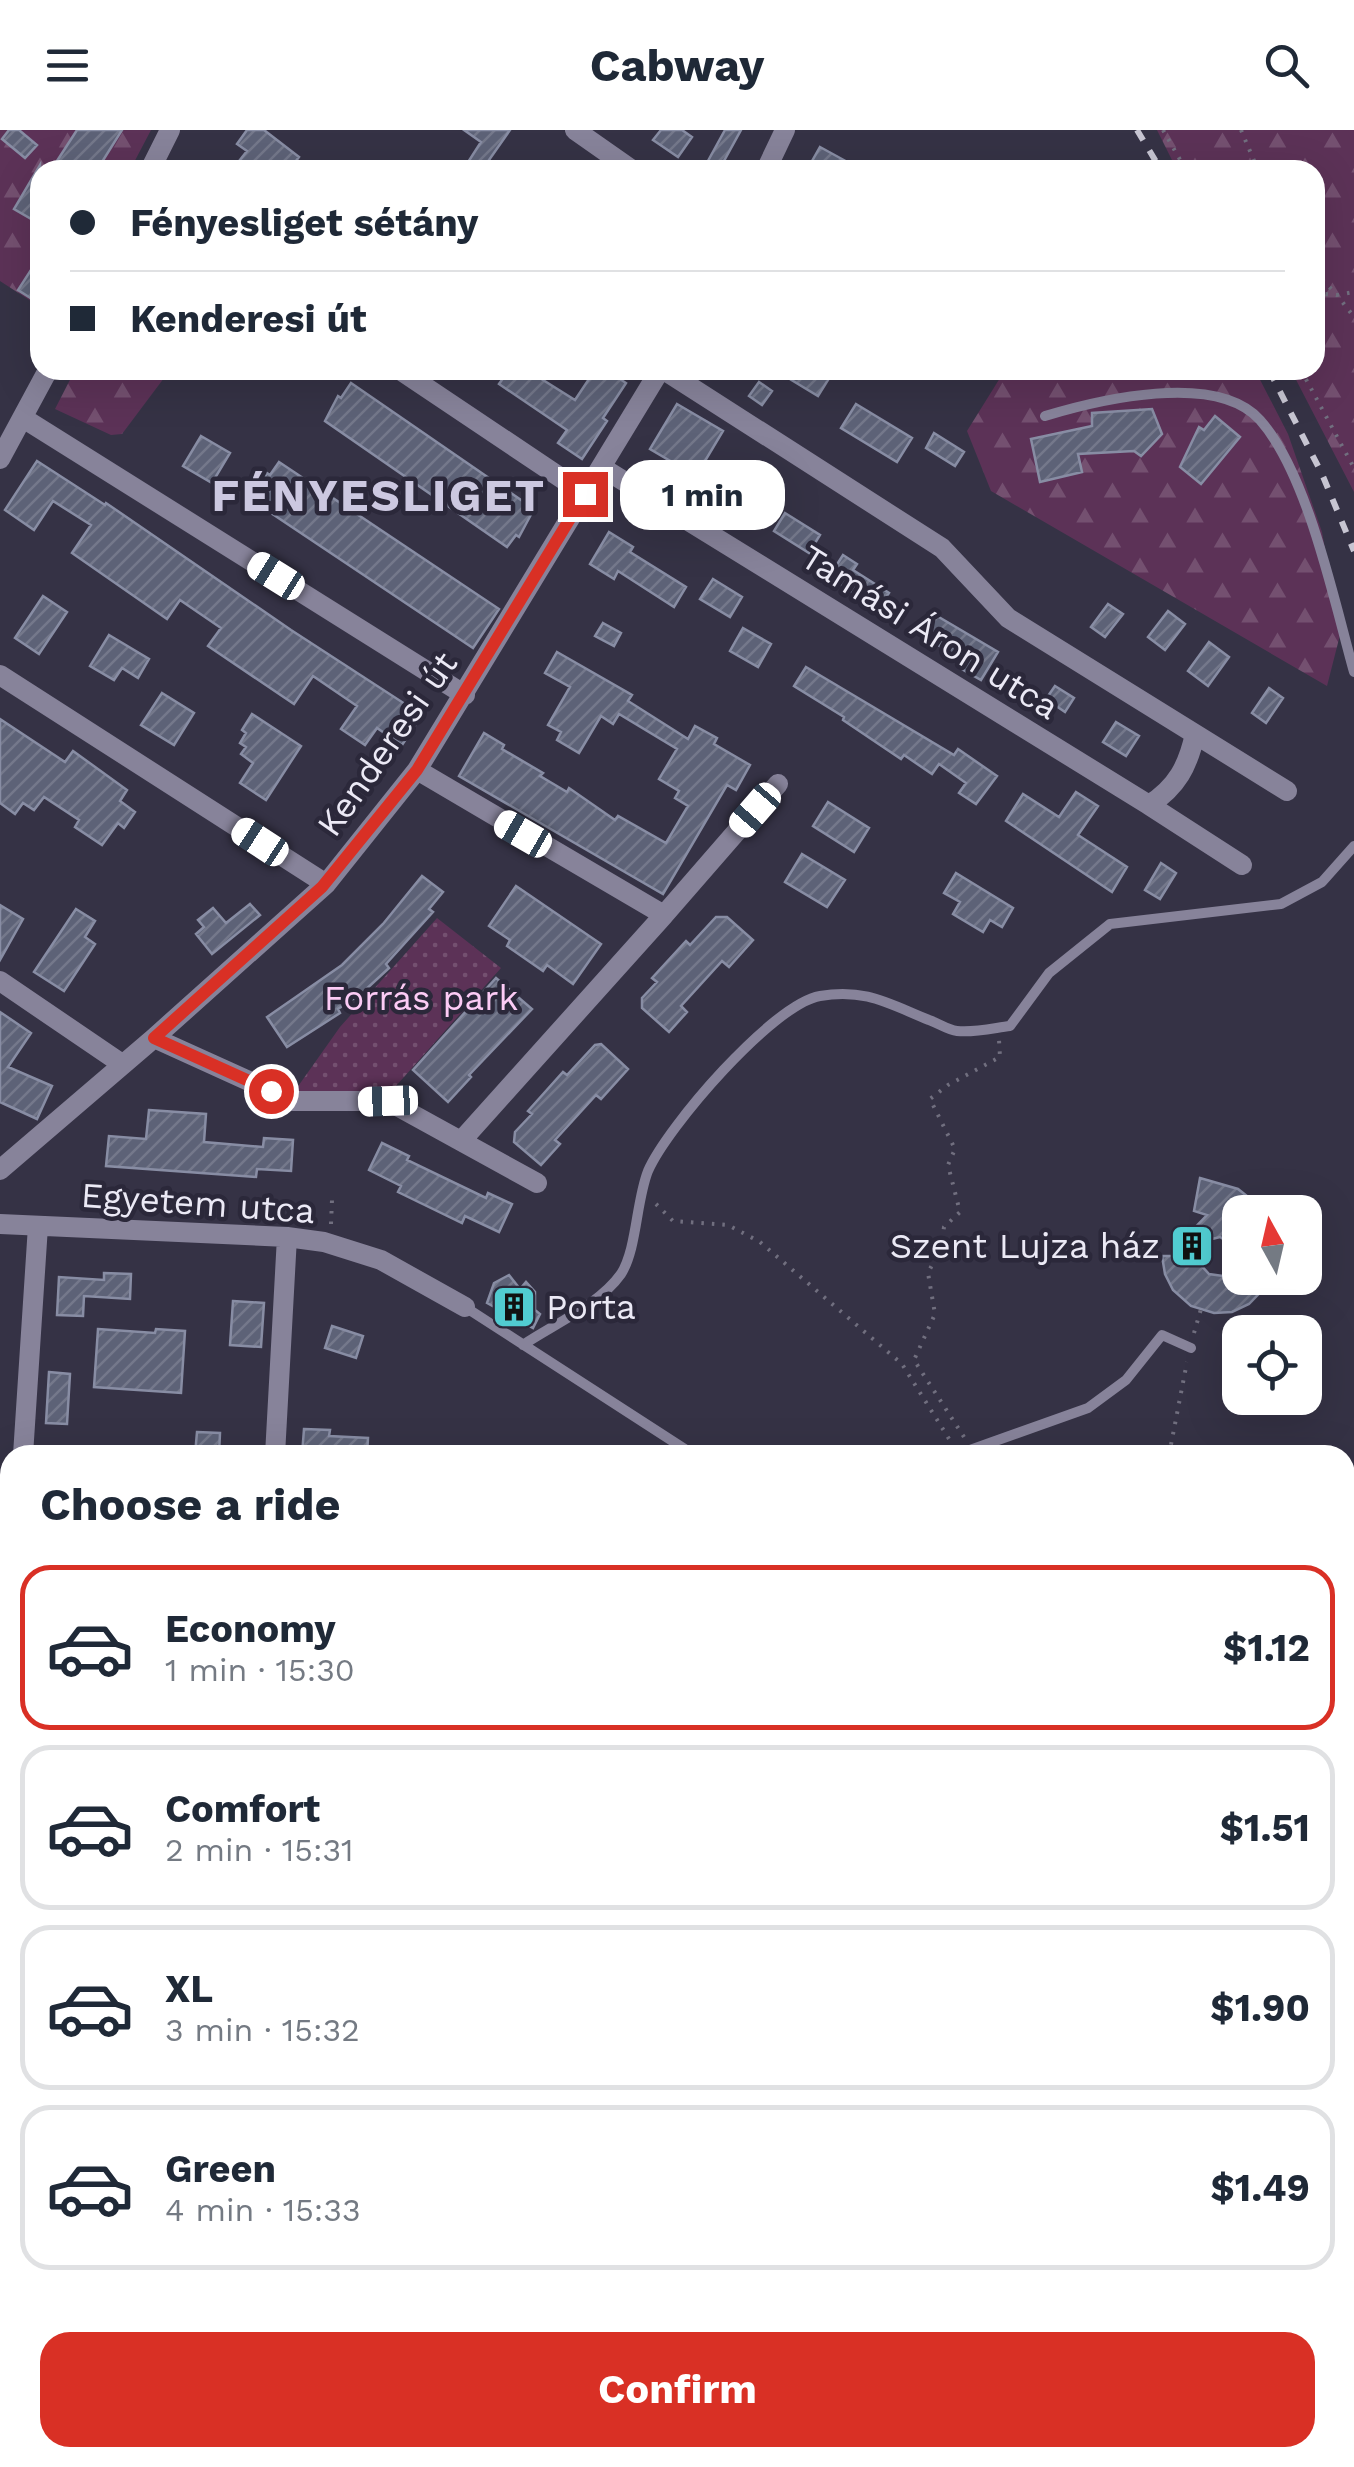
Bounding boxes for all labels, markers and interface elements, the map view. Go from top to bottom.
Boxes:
icon: menu [40,38,95,93]
icon: search [1259,38,1314,93]
text: Cabway [590,39,764,92]
text: Fényesliget sétány [130,201,478,245]
text: Kenderesi út [130,297,367,341]
callout: 1 min [620,459,785,529]
district label: FÉNYESLIGET [211,469,547,522]
route end [563,472,608,517]
text: 1 min [661,476,744,514]
street label: Tamási Áron utca [793,536,1067,728]
car [243,547,309,605]
street label: Kenderesi út [308,643,466,844]
car [724,778,786,842]
car [490,806,556,862]
car [227,813,293,871]
park label: Forrás park [324,977,518,1019]
route start [249,1069,294,1114]
car [357,1085,419,1117]
street label: Egyetem utca [80,1174,316,1232]
north arrow [1222,1195,1322,1295]
map controls [1222,1195,1322,1415]
building icon: Szent Lujza ház [1169,1223,1215,1269]
place label: Szent Lujza ház [890,1225,1160,1267]
building icon: Porta [491,1284,537,1330]
place label: Porta [546,1286,636,1328]
button: locate [1222,1315,1322,1415]
text: Choose a ride [40,1478,340,1531]
icon: car [45,1603,135,1693]
text: Economy [165,1607,336,1651]
text: $1.12 [1223,1626,1310,1670]
text: 1 min · 15:30 [165,1651,355,1689]
icon: car [45,1783,135,1873]
text: Comfort [165,1787,320,1831]
text: $1.51 [1220,1806,1310,1850]
text: 2 min · 15:31 [165,1831,354,1869]
icon: car [45,1963,135,2053]
text: XL [165,1967,213,2011]
text: $1.90 [1210,1986,1310,2030]
text: 3 min · 15:32 [165,2011,360,2049]
icon: car [45,2143,135,2233]
text: Green [165,2147,276,2191]
text: $1.49 [1210,2166,1310,2210]
text: 4 min · 15:33 [165,2191,361,2229]
button: Confirm [40,2332,1315,2447]

